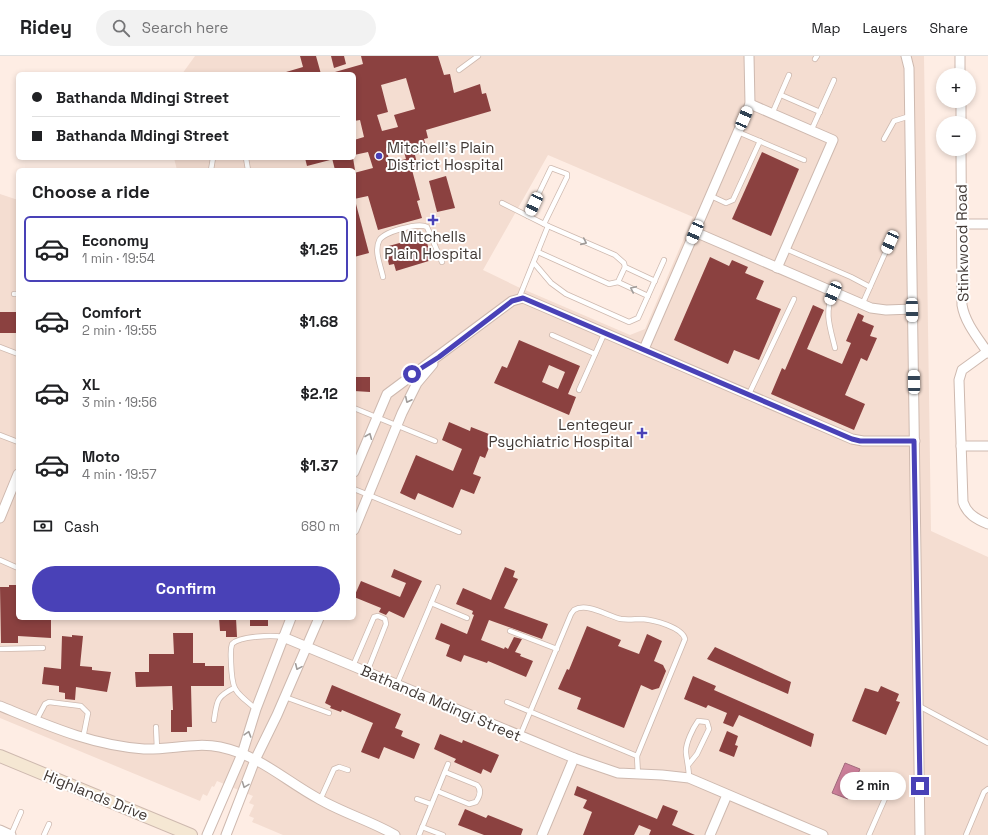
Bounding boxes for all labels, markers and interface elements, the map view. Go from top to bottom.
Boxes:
search box [96,10,376,46]
text: Ridey [20,15,72,40]
icon: search [110,17,132,39]
text: Search here [142,18,228,37]
text: Map [811,19,841,37]
text: Layers [863,19,907,37]
text: Share [929,19,968,37]
map controls [936,68,976,156]
button: + [936,68,976,108]
text: Bathanda Mdingi Street [56,88,229,107]
car [734,105,754,131]
button: − [936,116,976,156]
text: Bathanda Mdingi Street [56,126,229,145]
place label: Mitchell's Plain District Hospital [387,138,504,174]
marker: Mitchell's Plain District Hospital [374,151,384,161]
text: Choose a ride [32,180,150,203]
street label: Stinkwood Road [951,184,973,302]
car [523,191,545,217]
marker: Mitchells Plain Hospital [427,214,439,226]
car [685,219,705,245]
place label: Mitchells Plain Hospital [384,227,482,263]
car [880,229,900,255]
icon: car [34,231,70,267]
text: Economy [82,231,149,250]
one-way arrow [581,237,588,245]
text: $1.25 [300,240,338,259]
text: 1 min · 19:54 [82,250,155,267]
car [823,280,843,306]
one-way arrow [630,286,638,294]
car [906,298,918,322]
icon: car [34,303,70,339]
text: Comfort [82,303,142,322]
text: $1.68 [300,312,338,331]
text: 2 min · 19:55 [82,322,157,339]
route start [403,365,421,383]
car [908,370,920,394]
icon: car [34,375,70,411]
text: XL [82,375,100,394]
text: $2.12 [301,384,338,403]
text: 3 min · 19:56 [82,394,157,411]
one-way arrow [405,395,413,403]
place label: Lentegeur Psychiatric Hospital [489,415,633,451]
marker: Lentegeur Psychiatric Hospital [636,427,648,439]
one-way arrow [364,432,372,440]
icon: car [34,447,70,483]
text: Moto [82,447,120,466]
text: $1.37 [300,456,338,475]
text: 4 min · 19:57 [82,466,157,483]
icon: cash [32,515,54,537]
text: Cash [64,517,99,536]
text: 680 m [301,518,340,535]
button: Confirm [32,566,340,612]
street label: Bathanda Mdingi Street [358,661,524,746]
one-way arrow [295,663,303,670]
one-way arrow [243,731,252,738]
street label: Highlands Drive [41,765,151,825]
callout: 2 min [840,772,906,800]
text: 2 min [856,777,890,794]
route end [911,777,929,795]
one-way arrow [241,782,249,789]

